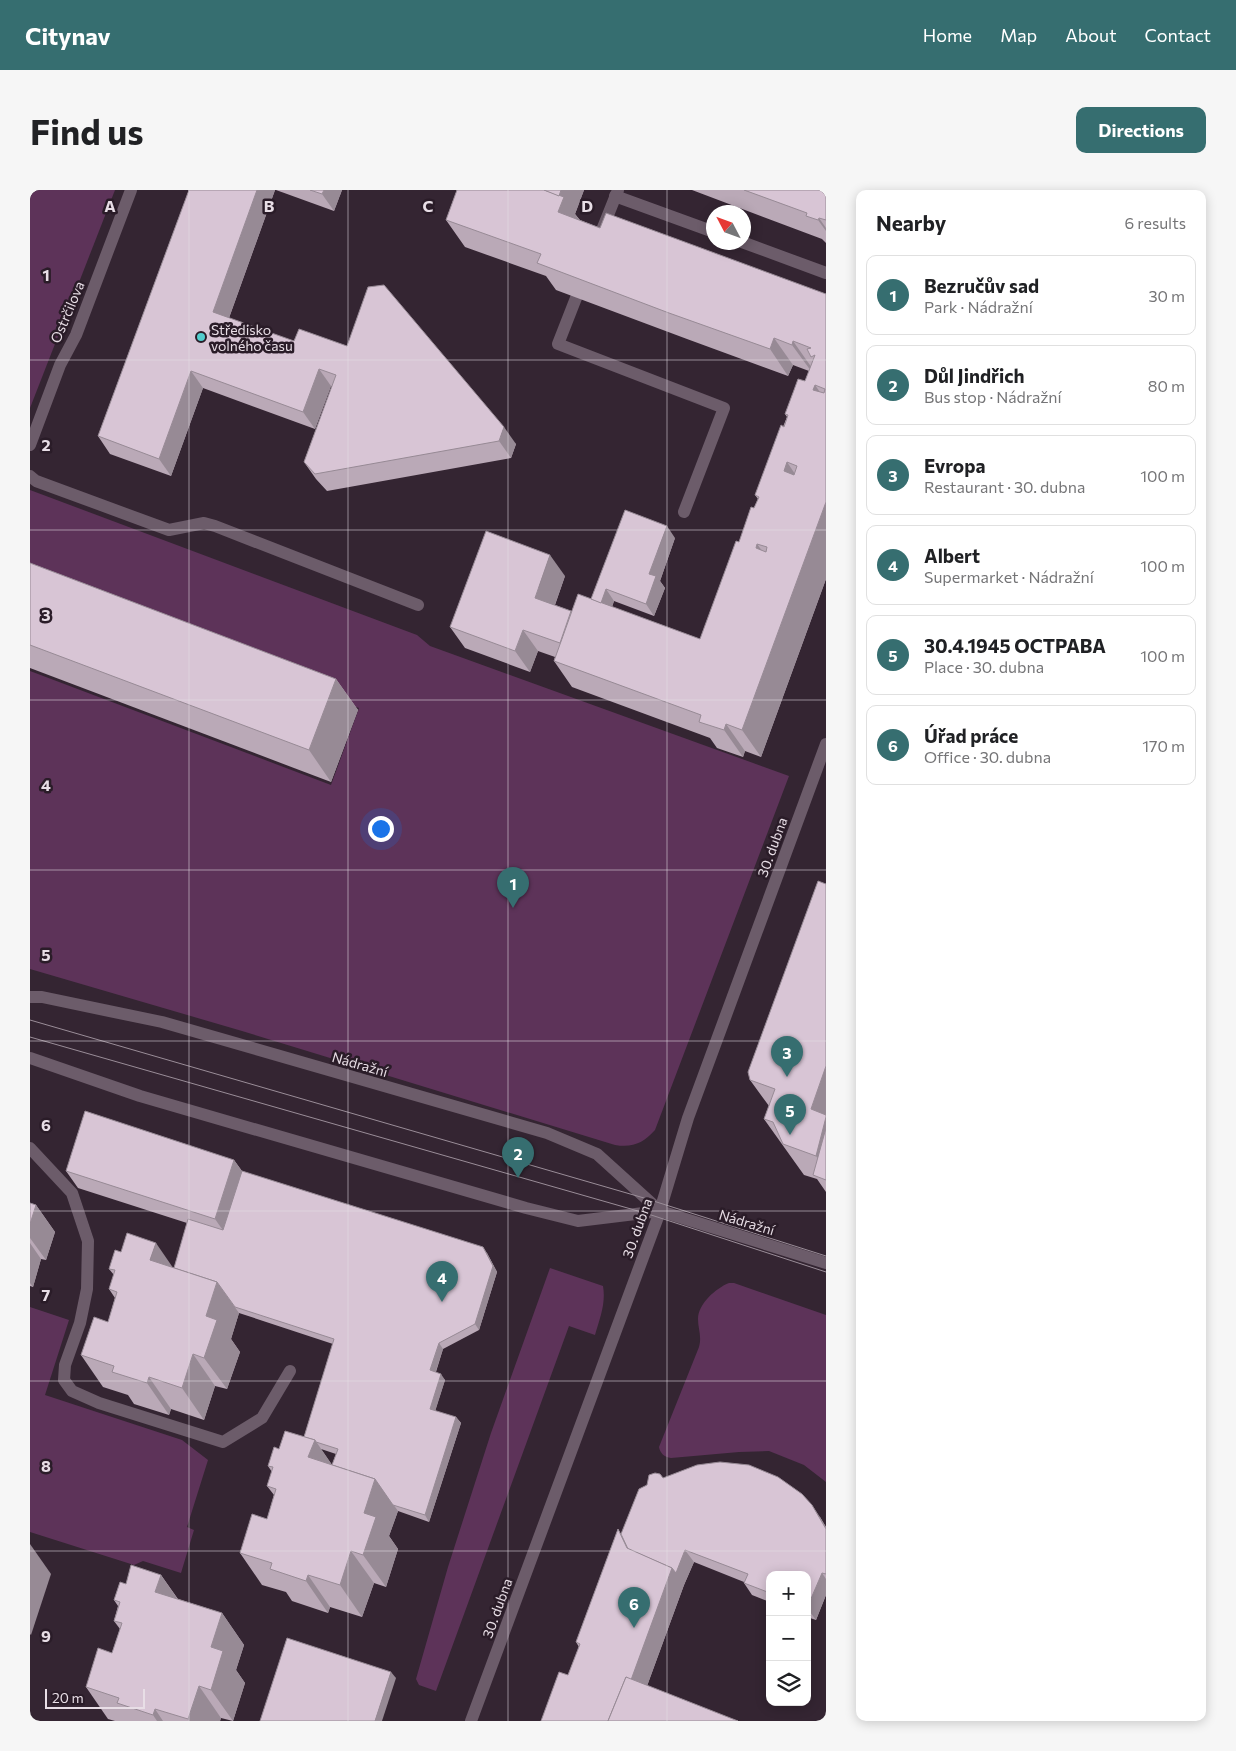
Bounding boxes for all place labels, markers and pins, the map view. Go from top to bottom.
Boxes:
place label: Středisko volného času [211,321,293,354]
marker: Středisko volného času [195,331,207,343]
pin: 1 [497,867,529,908]
pin: 3 [771,1036,803,1077]
pin: 5 [774,1094,806,1135]
pin: 2 [502,1137,534,1178]
pin: 4 [426,1261,458,1302]
pin: 6 [618,1587,650,1628]

